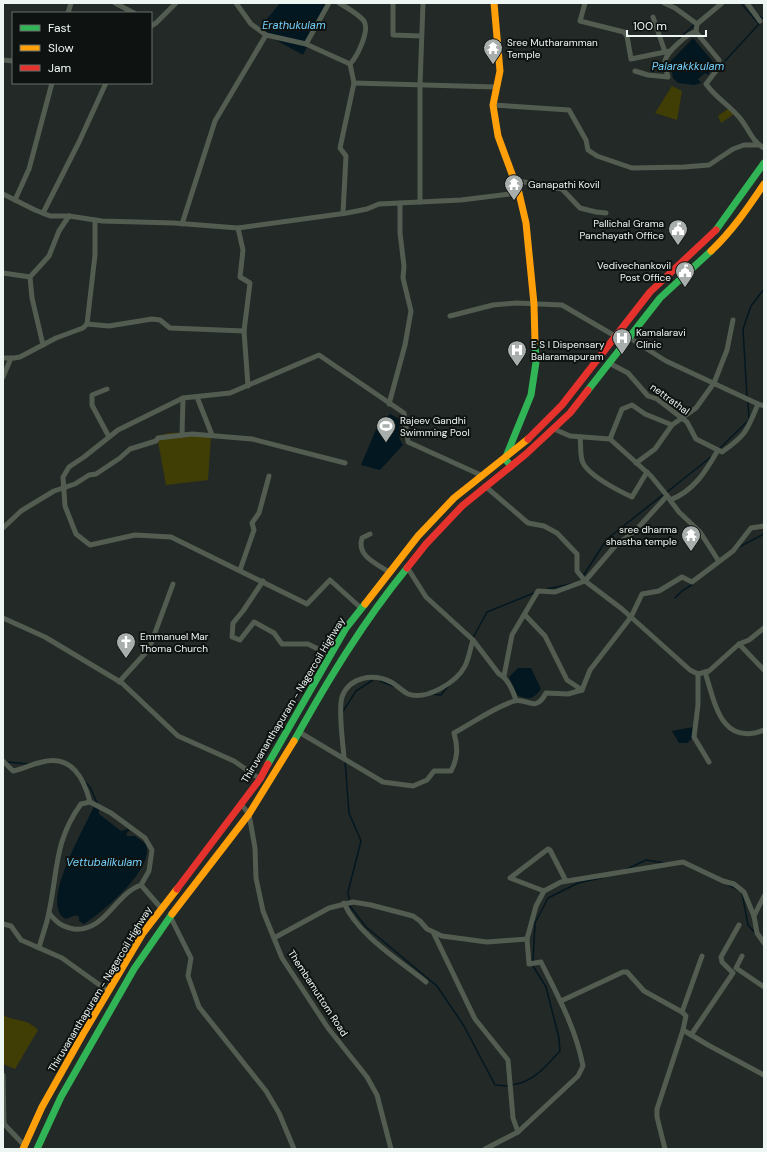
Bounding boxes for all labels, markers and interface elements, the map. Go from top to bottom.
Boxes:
legend [12,12,152,84]
scale bar [627,12,706,38]
water label: Erathukulam [262,18,326,32]
text: 100 m [633,18,667,34]
text: Fast [48,20,71,36]
place label: Sree Mutharamman Temple [507,36,598,61]
temple icon: Sree Mutharamman Temple [482,37,504,65]
text: Slow [48,40,74,56]
water label: Palarakkkulam [652,59,725,73]
text: Jam [48,60,71,76]
temple icon: Ganapathi Kovil [503,173,525,201]
place label: Ganapathi Kovil [528,178,600,191]
place label: Pallichal Grama Panchayath Office [579,217,664,242]
public building icon: Pallichal Grama Panchayath Office [667,218,689,246]
place label: Vedivechankovil Post Office [597,259,671,284]
public building icon: Vedivechankovil Post Office [674,260,696,288]
place label: Kamalaravi Clinic [636,326,686,351]
hospital icon: Kamalaravi Clinic [611,327,633,355]
place label: E S I Dispensary Balaramapuram [531,338,605,363]
hospital icon: E S I Dispensary Balaramapuram [506,339,528,367]
street label: nettrathal [648,380,692,418]
place label: Rajeev Gandhi Swimming Pool [400,414,470,439]
sports icon: Rajeev Gandhi Swimming Pool [375,415,397,443]
place label: sree dharma shastha temple [606,523,677,548]
temple icon: sree dharma shastha temple [680,524,702,552]
street label: Thiruvananthapuram - Nagercoil Highway [238,614,348,785]
place label: Emmanuel Mar Thoma Church [140,630,209,655]
church icon: Emmanuel Mar Thoma Church [115,631,137,659]
water label: Vettubalikulam [66,855,142,869]
street label: Thiruvananthapuram - Nagercoil Highway [45,903,155,1074]
street label: Thembamuttom Road [285,947,351,1039]

